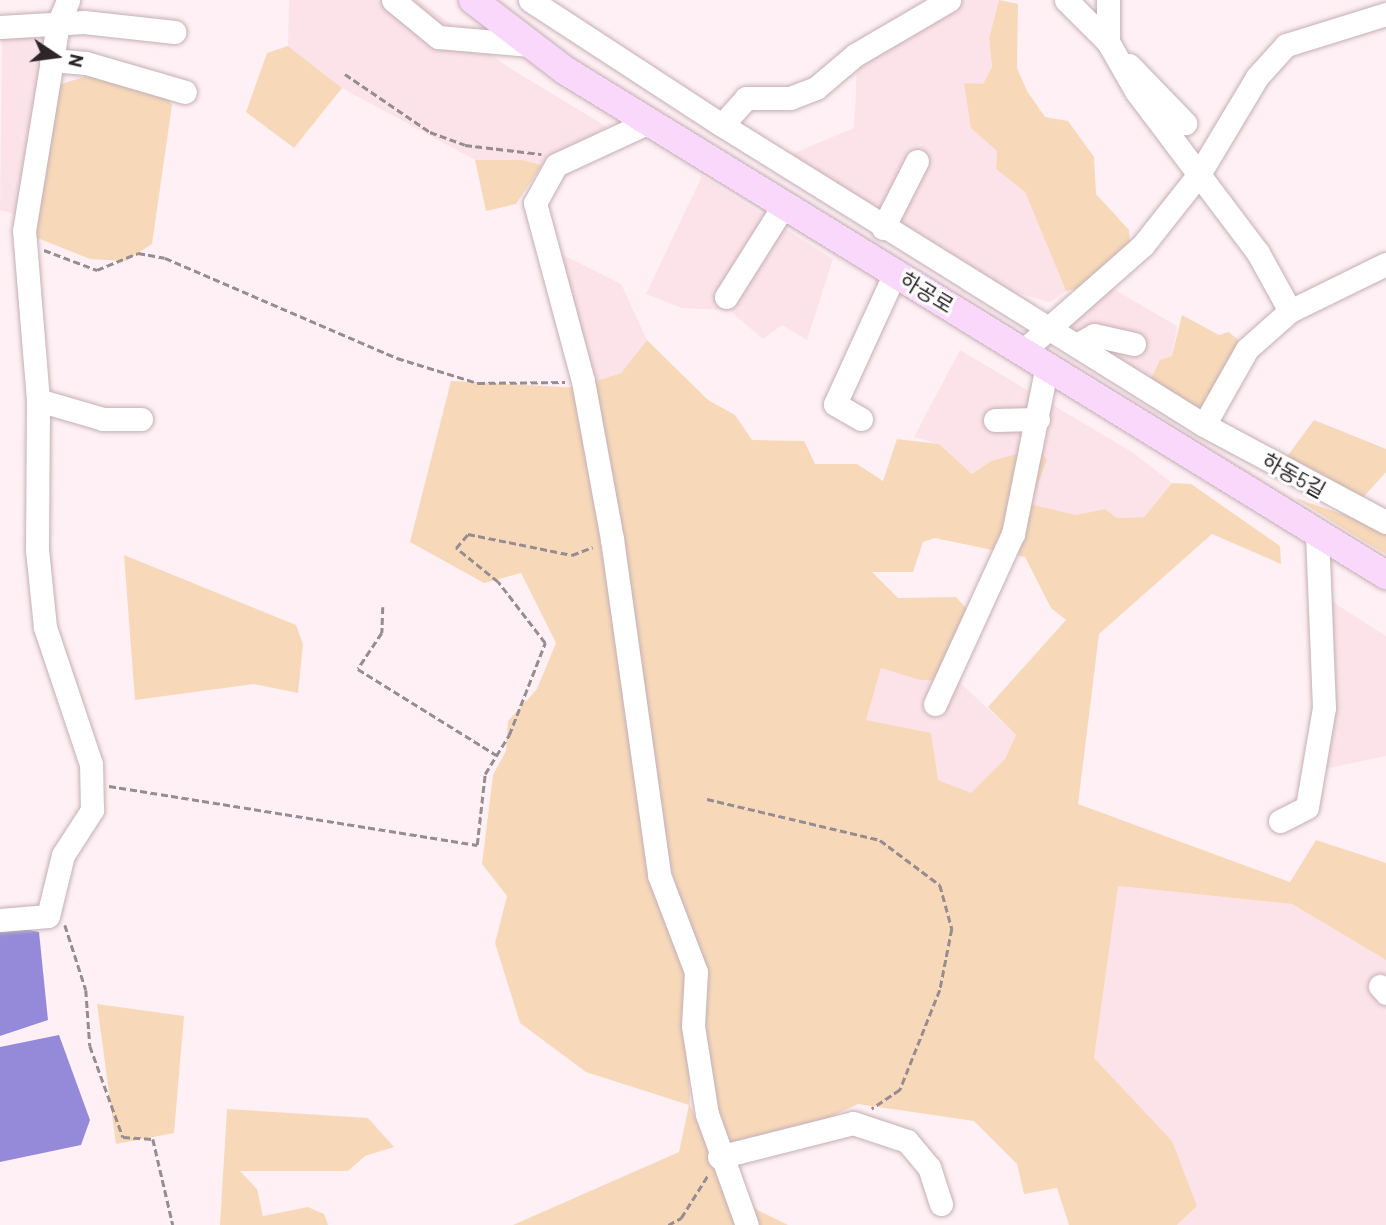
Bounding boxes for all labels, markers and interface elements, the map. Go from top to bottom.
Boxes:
north arrow [21,21,91,91]
text: N [64,52,90,70]
street label: 하공로 [896,266,958,318]
street label: 하동5길 [1258,447,1330,503]

